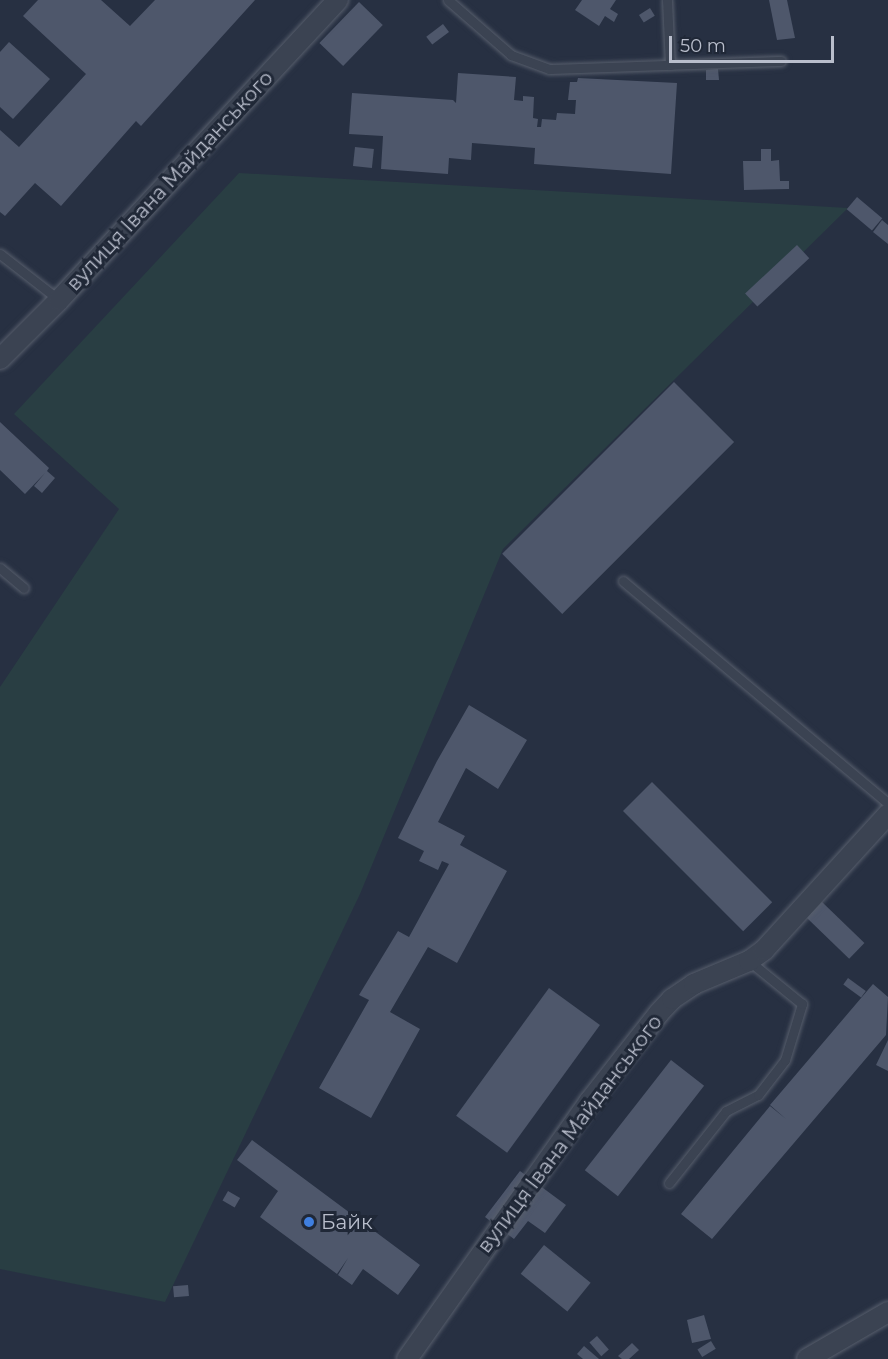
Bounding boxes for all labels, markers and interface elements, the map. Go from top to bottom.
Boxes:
scale bar [672,24,837,62]
text: 50 m [680,35,726,57]
street label: вулиця Івана Майданського [62,66,278,296]
street label: вулиця Івана Майданського [473,1010,667,1258]
place label: Байк [321,1210,373,1234]
marker: Байк [302,1215,316,1229]

